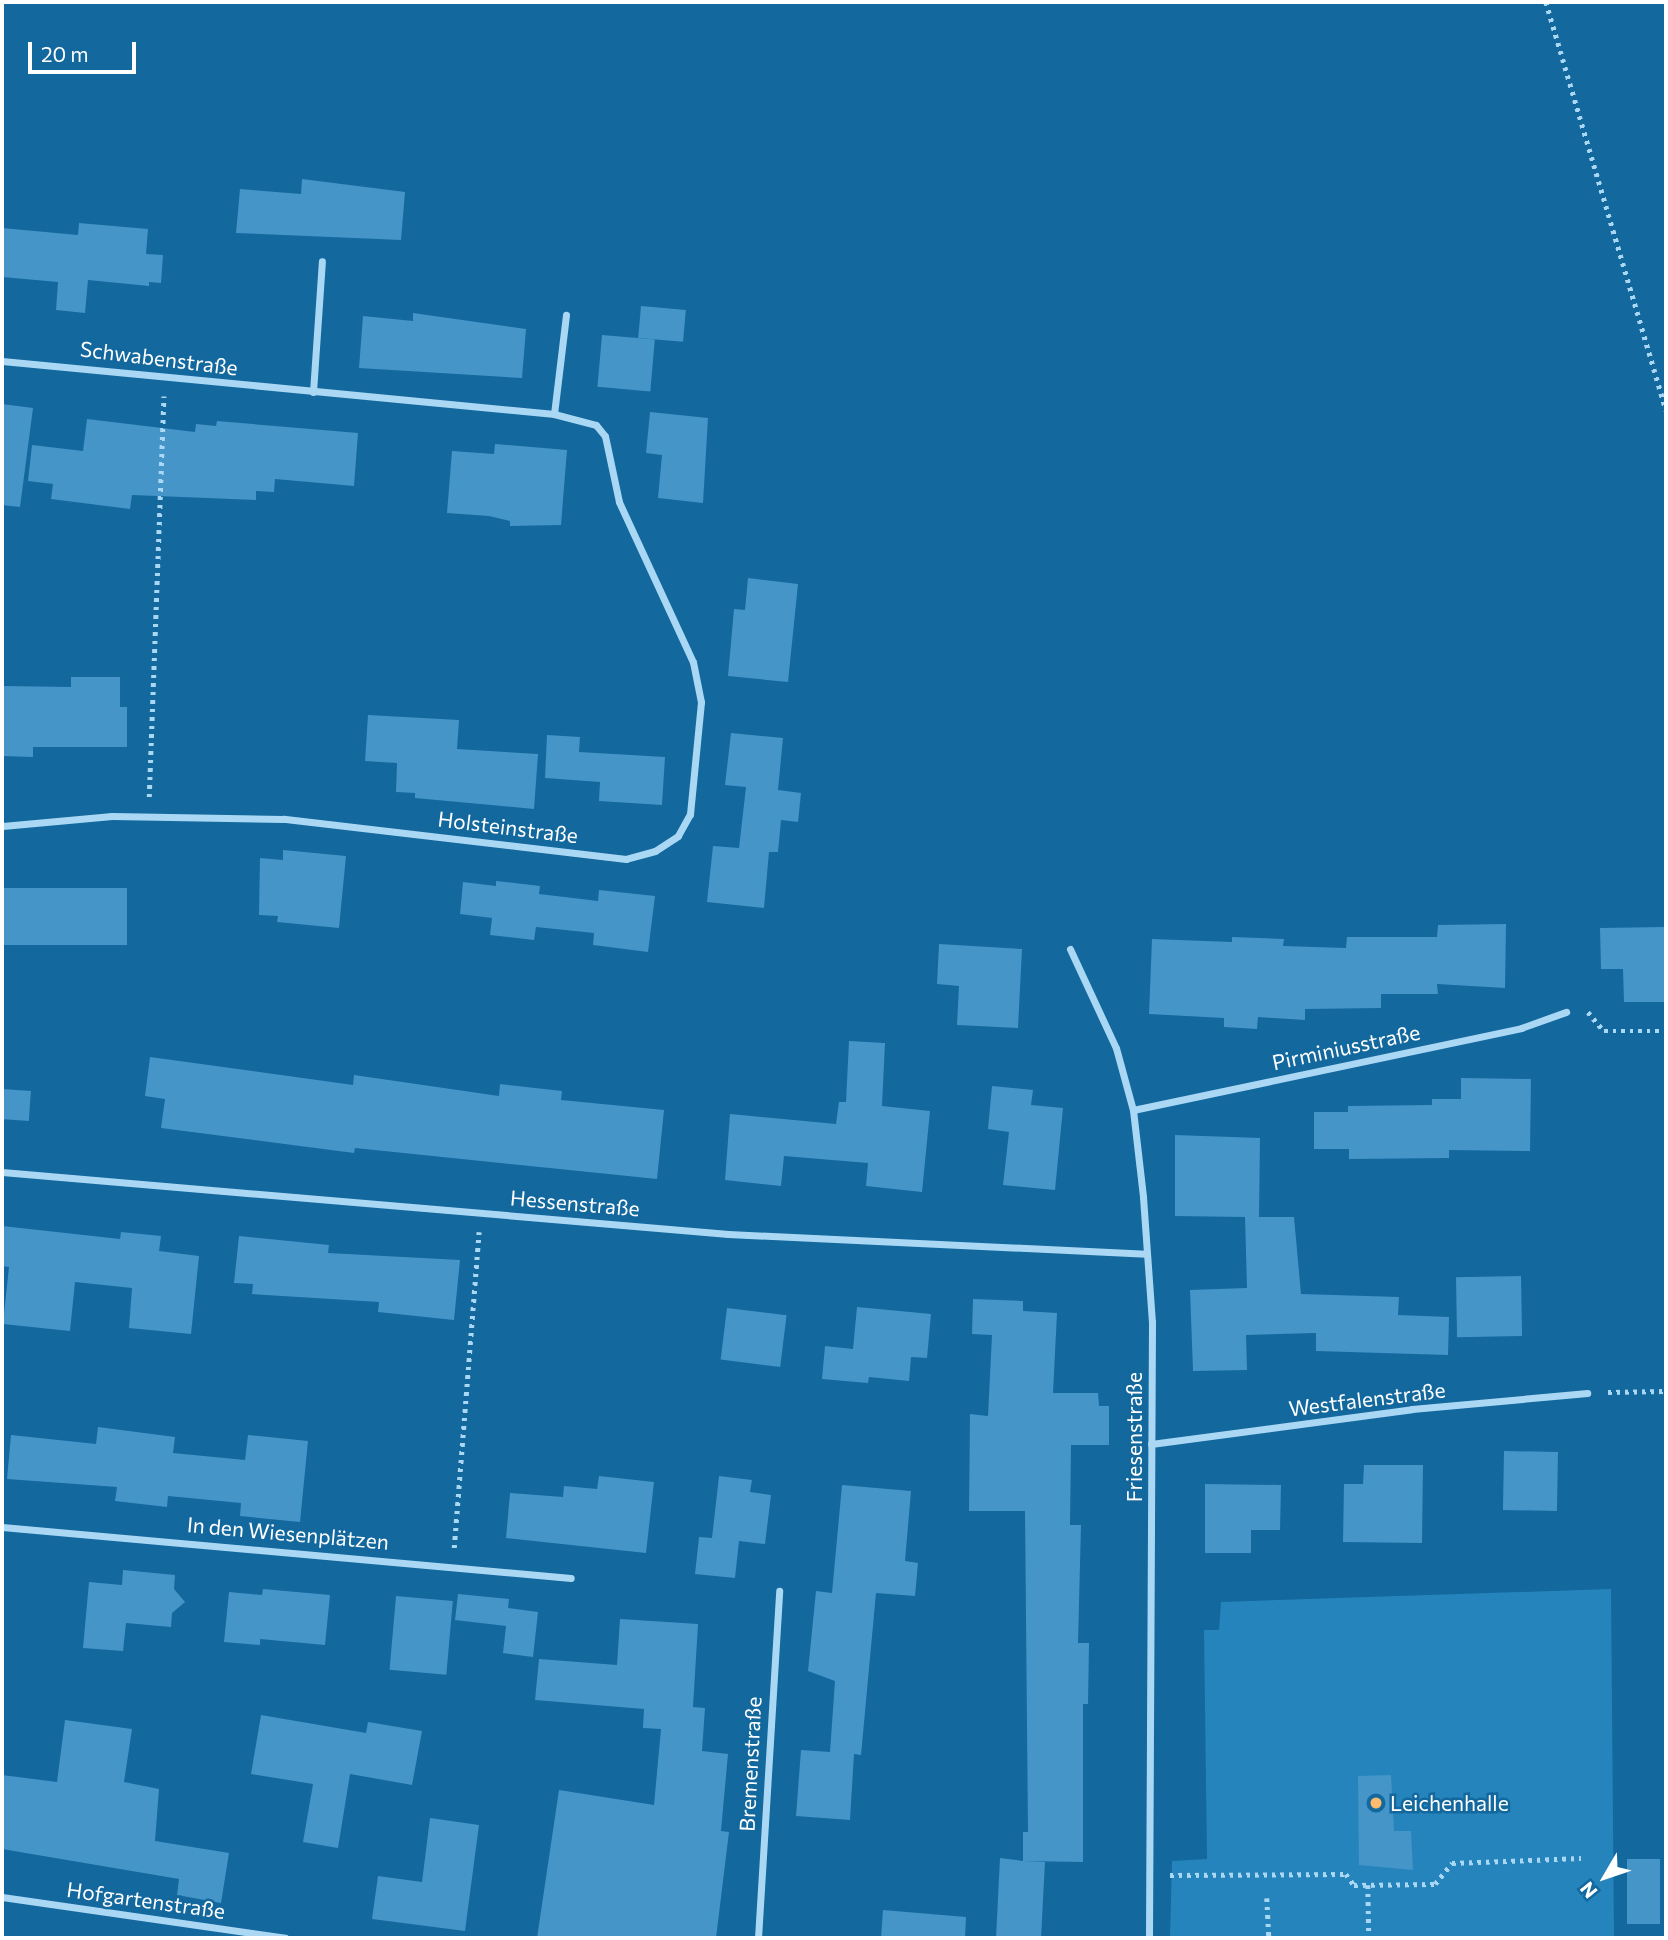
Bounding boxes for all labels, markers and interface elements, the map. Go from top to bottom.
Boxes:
scale bar [32,28,140,72]
text: 20 m [41,41,89,66]
street label: Schwabenstraße [79,336,239,380]
street label: Holsteinstraße [436,806,580,848]
street label: Pirminiusstraße [1270,1019,1422,1075]
street label: Hessenstraße [509,1185,641,1221]
street label: Friesenstraße [1121,1372,1147,1502]
street label: Westfalenstraße [1287,1377,1447,1421]
street label: In den Wiesenplätzen [186,1512,390,1554]
street label: Bremenstraße [734,1696,766,1832]
place label: Leichenhalle [1390,1790,1509,1816]
marker: Leichenhalle [1368,1795,1384,1811]
north arrow [1570,1842,1640,1912]
street label: Hofgartenstraße [65,1876,227,1924]
text: N [1575,1878,1602,1903]

